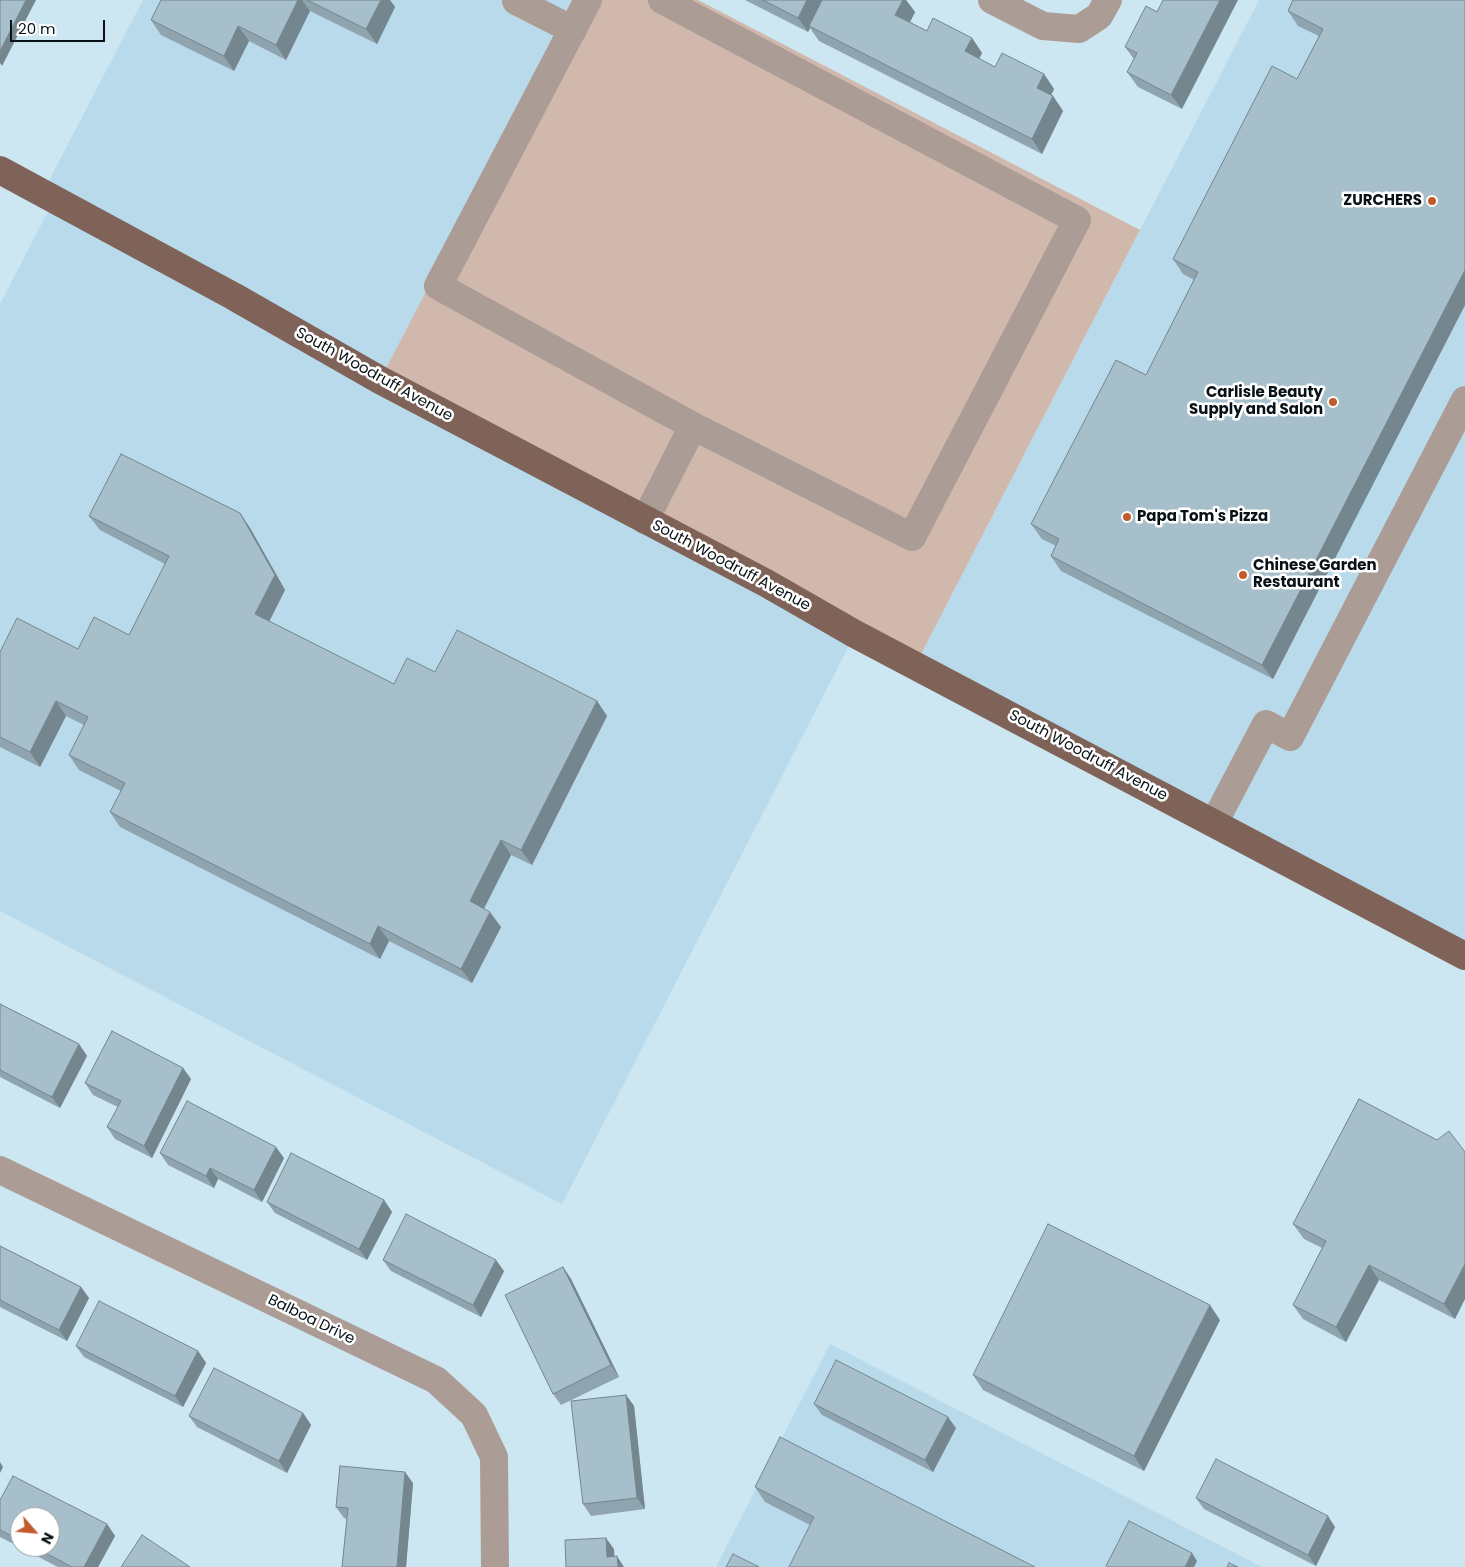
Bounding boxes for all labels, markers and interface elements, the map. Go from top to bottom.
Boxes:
scale bar [12,10,108,42]
text: 20 m [18,18,56,39]
place label: ZURCHERS [1343,192,1422,210]
marker: ZURCHERS [1426,195,1438,207]
street label: South Woodruff Avenue [292,324,456,426]
place label: Carlisle Beauty Supply and Salon [1189,384,1323,419]
marker: Carlisle Beauty Supply and Salon [1327,396,1339,408]
place label: Papa Tom's Pizza [1137,508,1268,526]
marker: Papa Tom's Pizza [1121,511,1133,523]
street label: South Woodruff Avenue [649,517,813,615]
place label: Chinese Garden Restaurant [1253,557,1377,592]
marker: Chinese Garden Restaurant [1237,569,1249,581]
street label: South Woodruff Avenue [1006,707,1170,805]
street label: Balboa Drive [265,1291,357,1349]
north arrow [10,1507,60,1557]
text: N [36,1529,59,1548]

